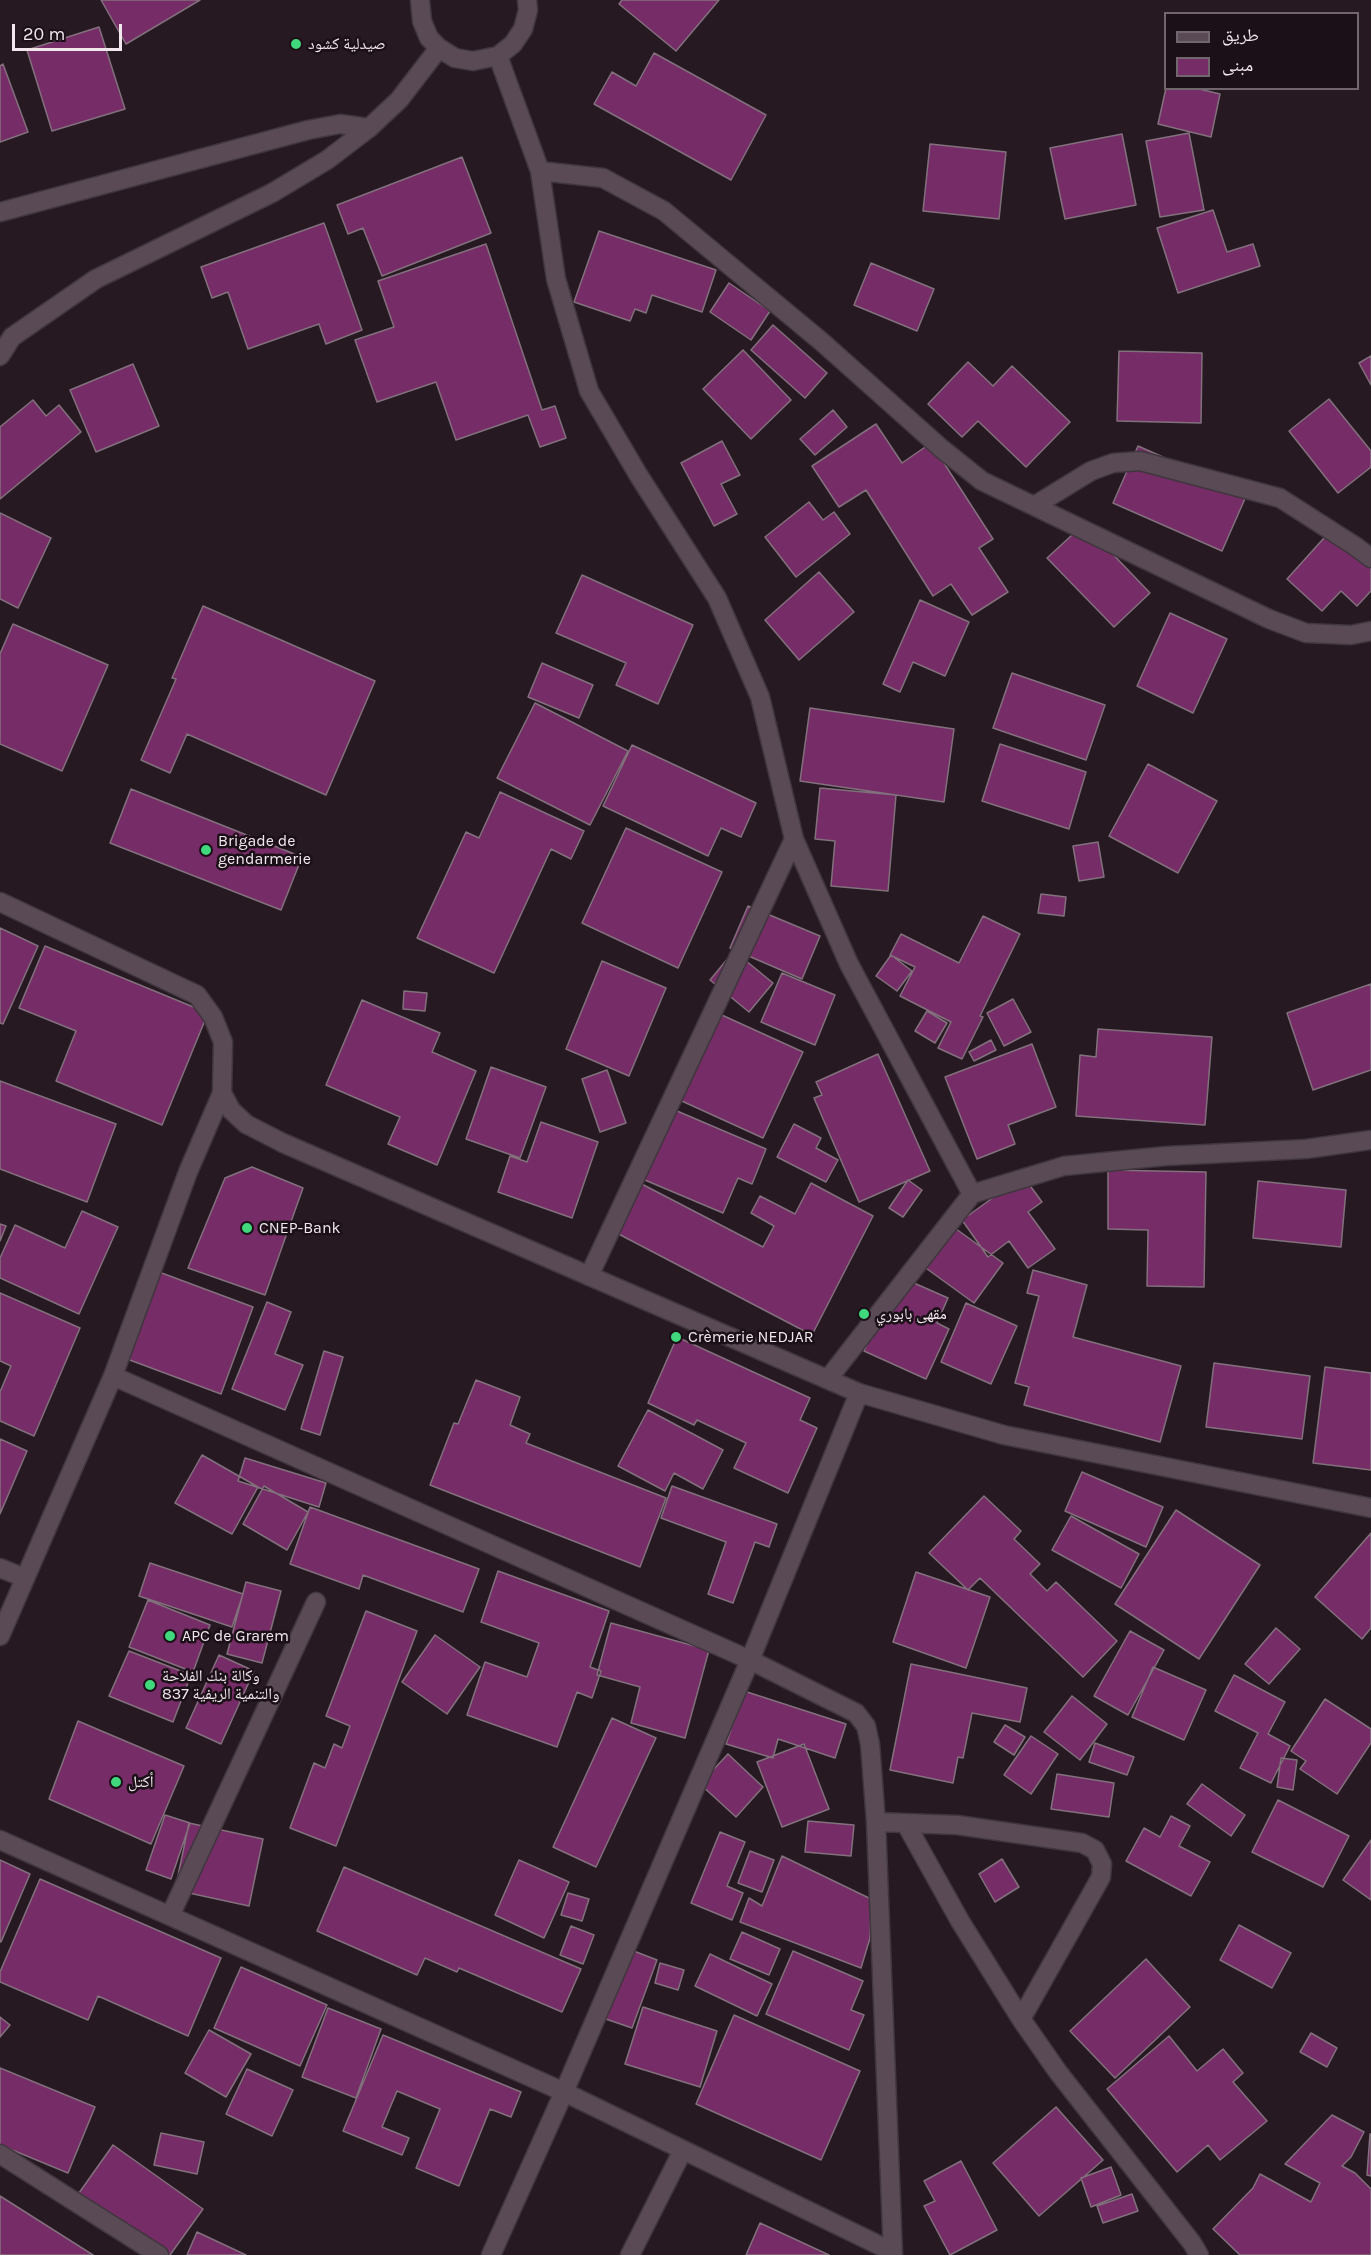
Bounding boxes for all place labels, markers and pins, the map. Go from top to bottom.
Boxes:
place label: صيدلية كشود [308,34,385,54]
marker: صيدلية كشود [289,37,303,51]
place label: Brigade de gendarmerie [218,831,311,869]
marker: Brigade de gendarmerie [199,843,213,857]
place label: CNEP-Bank [259,1218,341,1238]
marker: CNEP-Bank [240,1221,254,1235]
place label: مقهى بابوري [876,1304,947,1324]
marker: مقهى بابوري [857,1307,871,1321]
place label: Crèmerie NEDJAR [688,1327,814,1347]
marker: Crèmerie NEDJAR [669,1330,683,1344]
place label: APC de Grarem [182,1626,289,1646]
marker: APC de Grarem [163,1629,177,1643]
place label: وكالة بنك الفلاحة والتنمية الريفية 837 [162,1666,279,1704]
marker: وكالة بنك الفلاحة والتنمية الريفية 837 [143,1678,157,1692]
place label: أكتل [128,1772,154,1792]
marker: أكتل [109,1775,123,1789]

